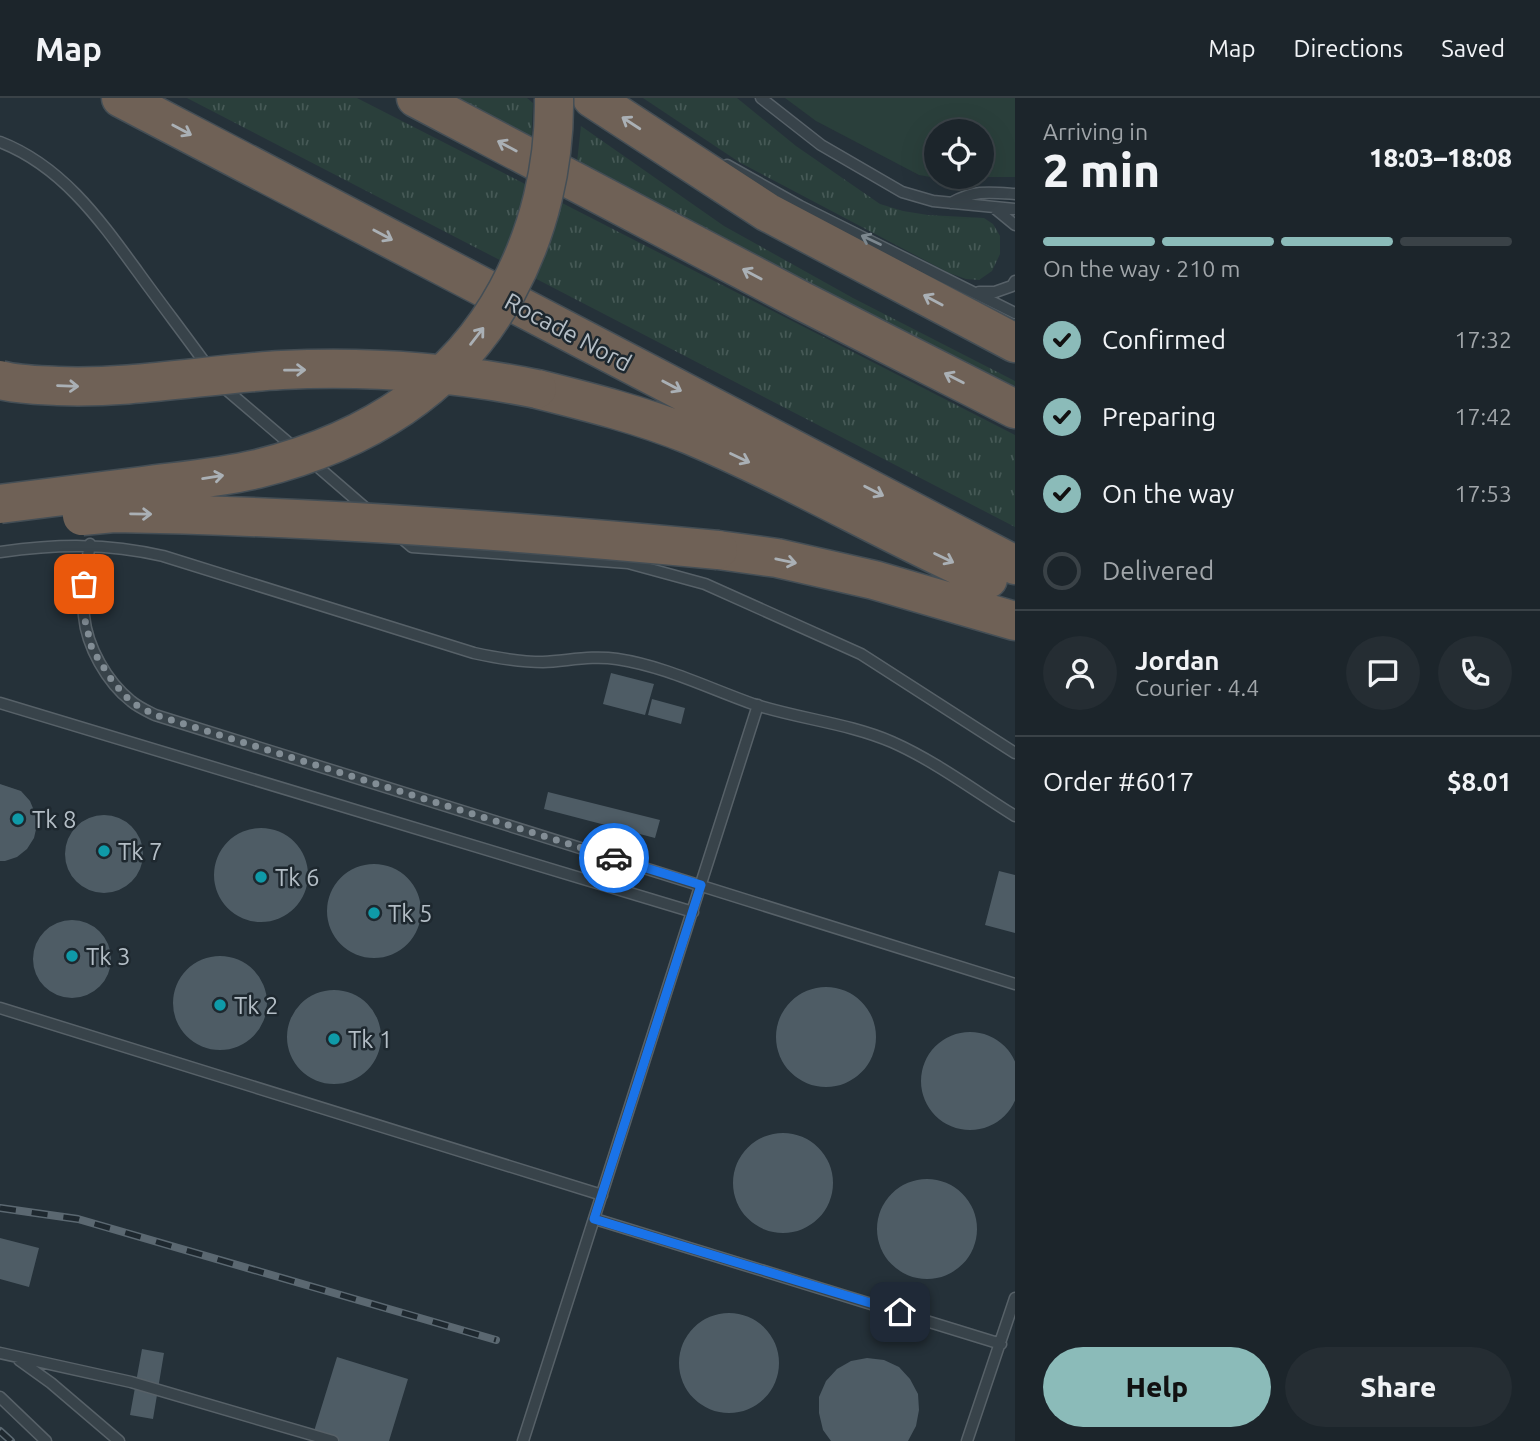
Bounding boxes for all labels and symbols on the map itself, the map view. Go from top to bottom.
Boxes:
one-way arrow [622,116,641,130]
one-way arrow [171,123,192,137]
one-way arrow [497,138,518,152]
one-way arrow [373,229,393,243]
one-way arrow [861,233,882,246]
one-way arrow [742,267,763,280]
street label: Rocade Nord [500,287,636,377]
one-way arrow [923,292,944,306]
one-way arrow [470,328,485,346]
one-way arrow [283,363,306,377]
one-way arrow [944,370,965,384]
one-way arrow [56,379,79,393]
one-way arrow [661,380,682,394]
one-way arrow [729,452,750,465]
one-way arrow [202,470,224,483]
one-way arrow [863,485,883,499]
one-way arrow [130,507,153,521]
one-way arrow [933,552,954,566]
pin [54,554,114,614]
one-way arrow [774,554,797,568]
place label: Tk 8 [32,806,77,833]
marker: Tk 8 [10,811,26,827]
courier [579,823,649,893]
place label: Tk 7 [118,838,163,865]
marker: Tk 7 [96,843,112,859]
place label: Tk 6 [275,864,320,891]
marker: Tk 6 [253,869,269,885]
place label: Tk 5 [388,900,433,927]
marker: Tk 5 [366,905,382,921]
place label: Tk 3 [86,943,131,970]
marker: Tk 3 [64,948,80,964]
place label: Tk 2 [234,992,279,1019]
marker: Tk 2 [212,997,228,1013]
place label: Tk 1 [348,1026,393,1053]
marker: Tk 1 [326,1031,342,1047]
pin [870,1282,930,1342]

